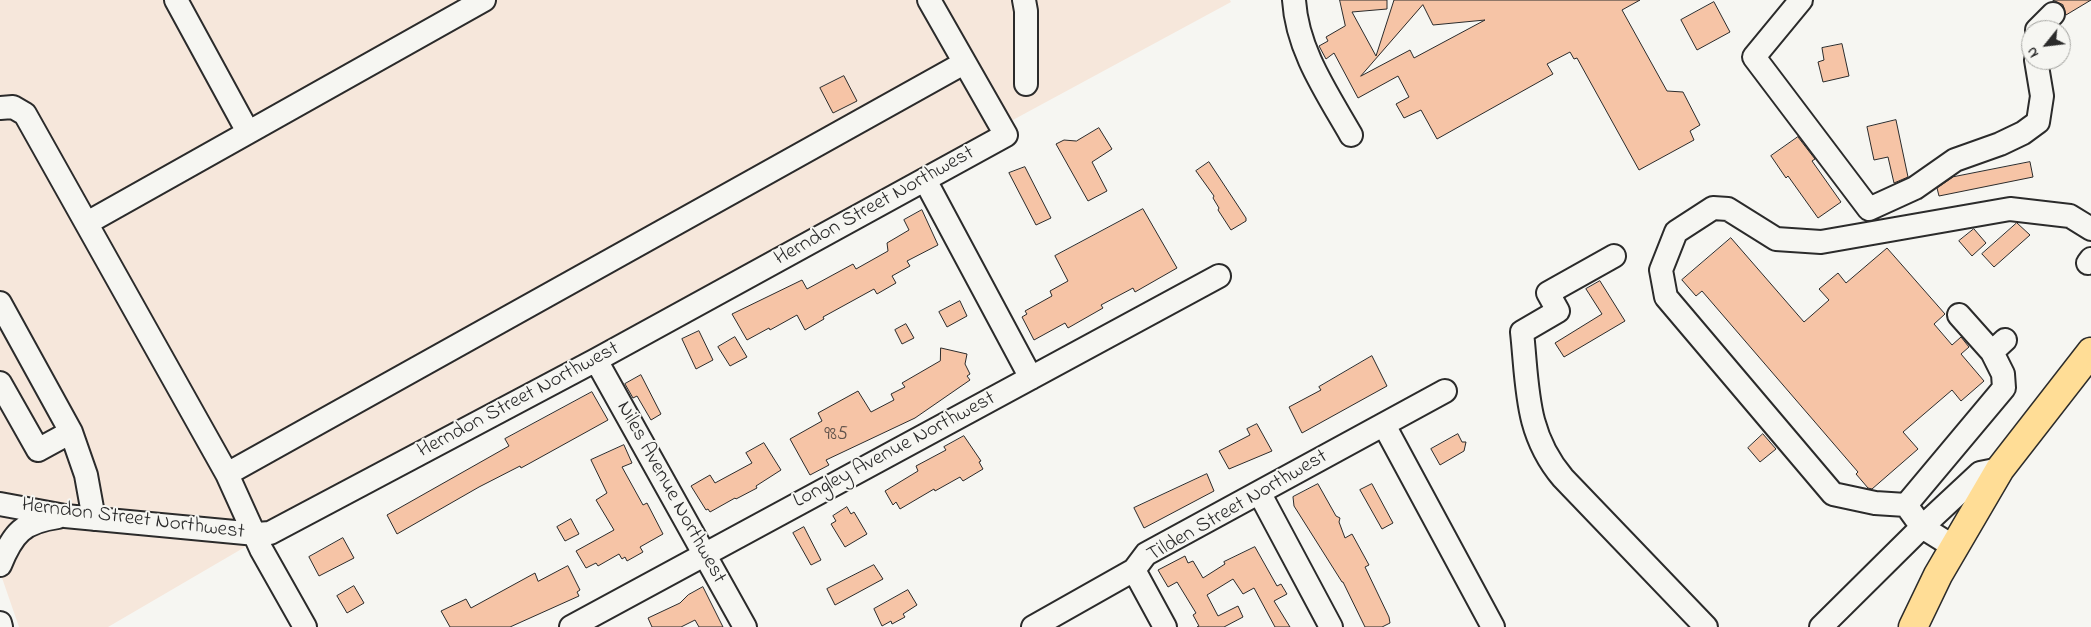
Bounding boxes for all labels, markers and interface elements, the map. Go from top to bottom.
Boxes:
north arrow [2021,20,2071,70]
text: N [2022,43,2045,61]
street label: Herndon Street Northwest [771,142,979,272]
street label: Herndon Street Northwest [414,337,624,465]
street label: Longley Avenue Northwest [790,387,1000,515]
street label: Niles Avenue Northwest [609,397,731,589]
house number: 985 [824,425,848,447]
street label: Tilden Street Northwest [1143,445,1333,569]
street label: Herndon Street Northwest [20,494,246,546]

